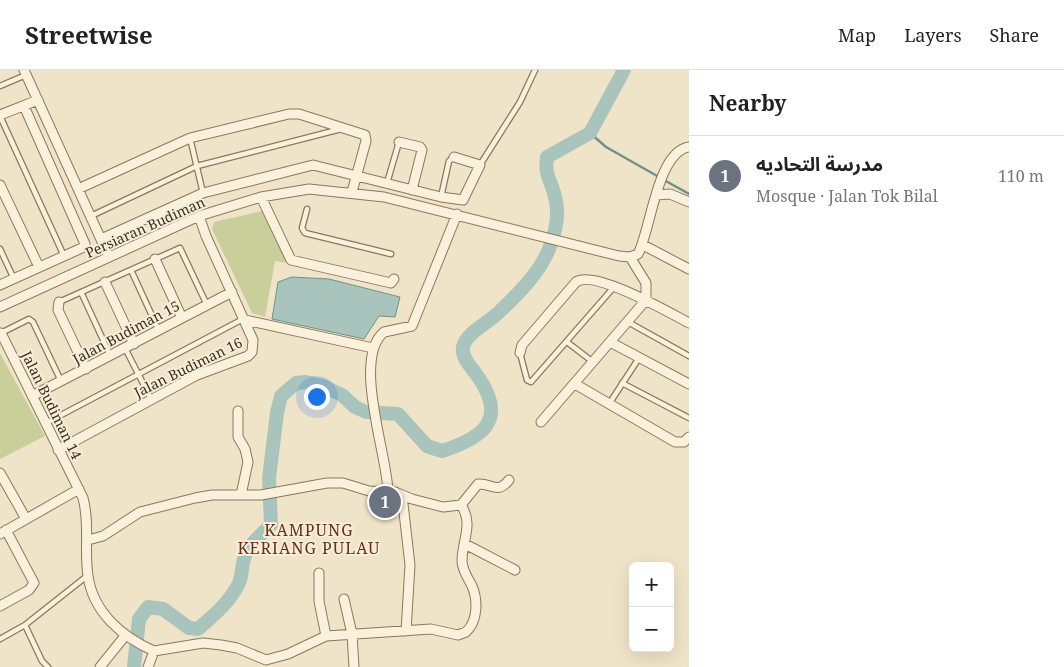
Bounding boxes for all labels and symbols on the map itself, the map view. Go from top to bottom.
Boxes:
street label: Persiaran Budiman [82,192,208,262]
street label: Jalan Budiman 15 [68,296,183,369]
street label: Jalan Budiman 16 [130,332,245,402]
street label: Jalan Budiman 14 [17,347,87,462]
your location [304,384,330,410]
pin: 1 [369,483,401,521]
district label: KAMPUNG KERIANG PULAU [237,519,381,559]

